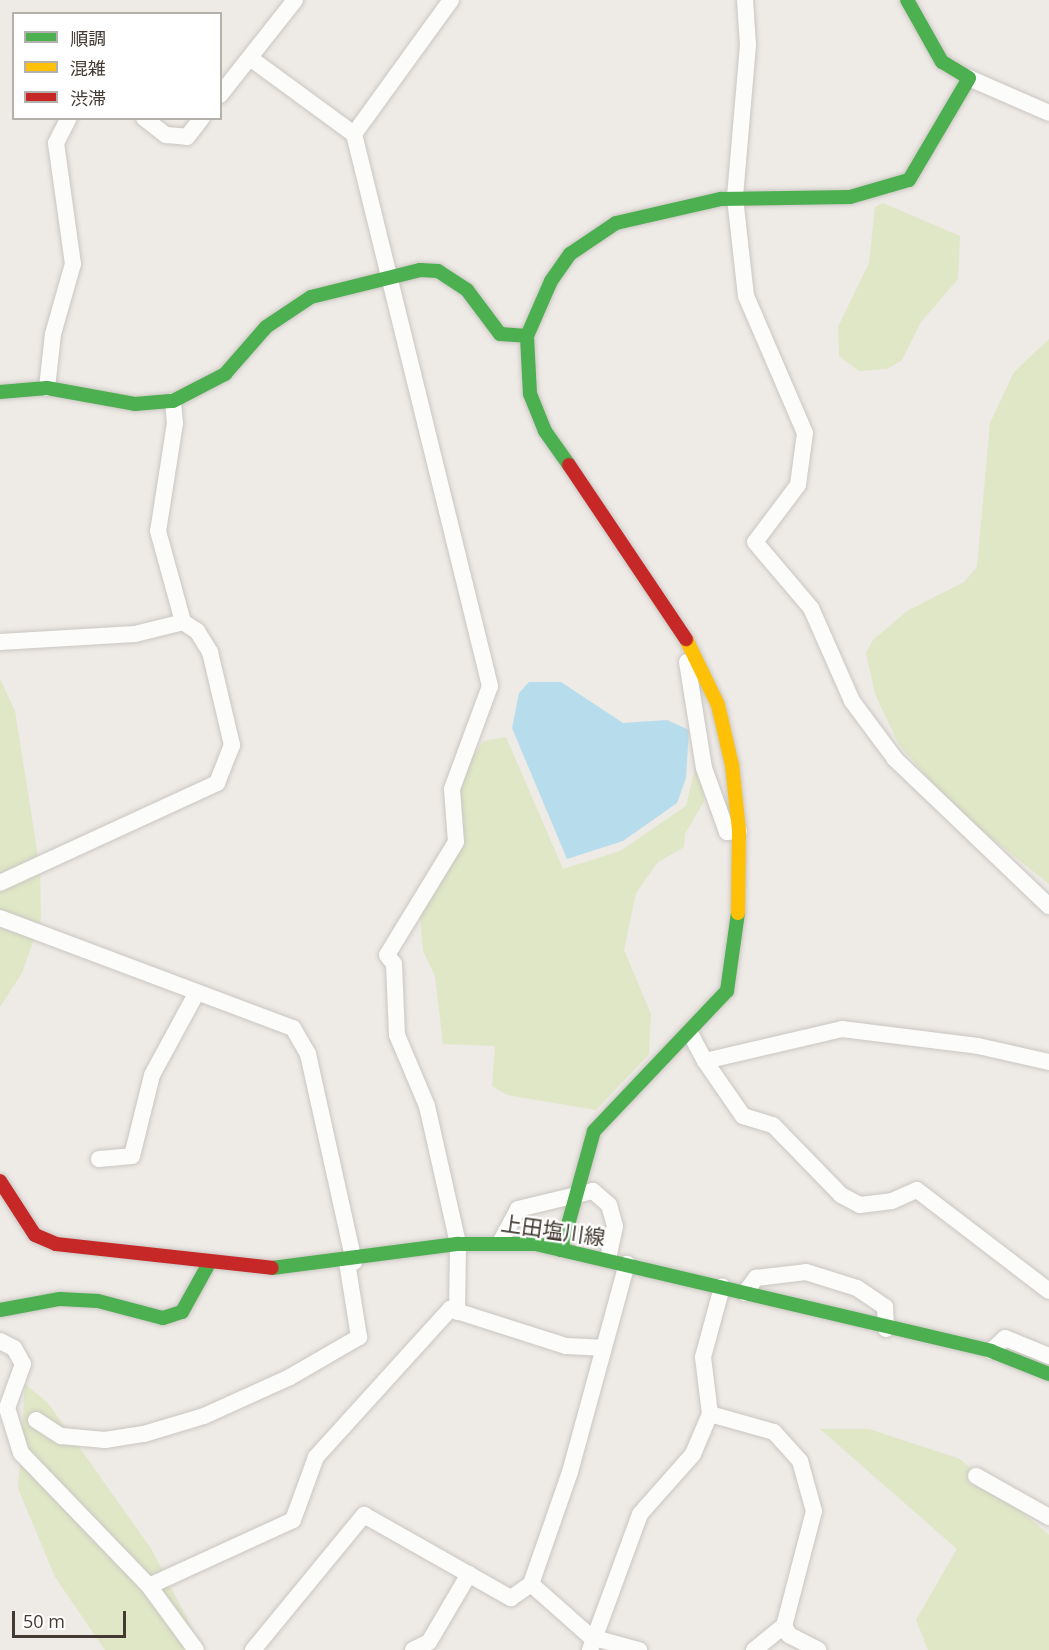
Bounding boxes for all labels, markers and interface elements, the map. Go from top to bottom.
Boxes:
legend [12,12,222,120]
text: 順調 [70,26,106,50]
text: 混雑 [70,56,106,80]
text: 渋滞 [70,86,106,110]
street label: 上田塩川線 [499,1210,607,1250]
scale bar [15,1599,129,1637]
text: 50 m [23,1609,65,1633]

